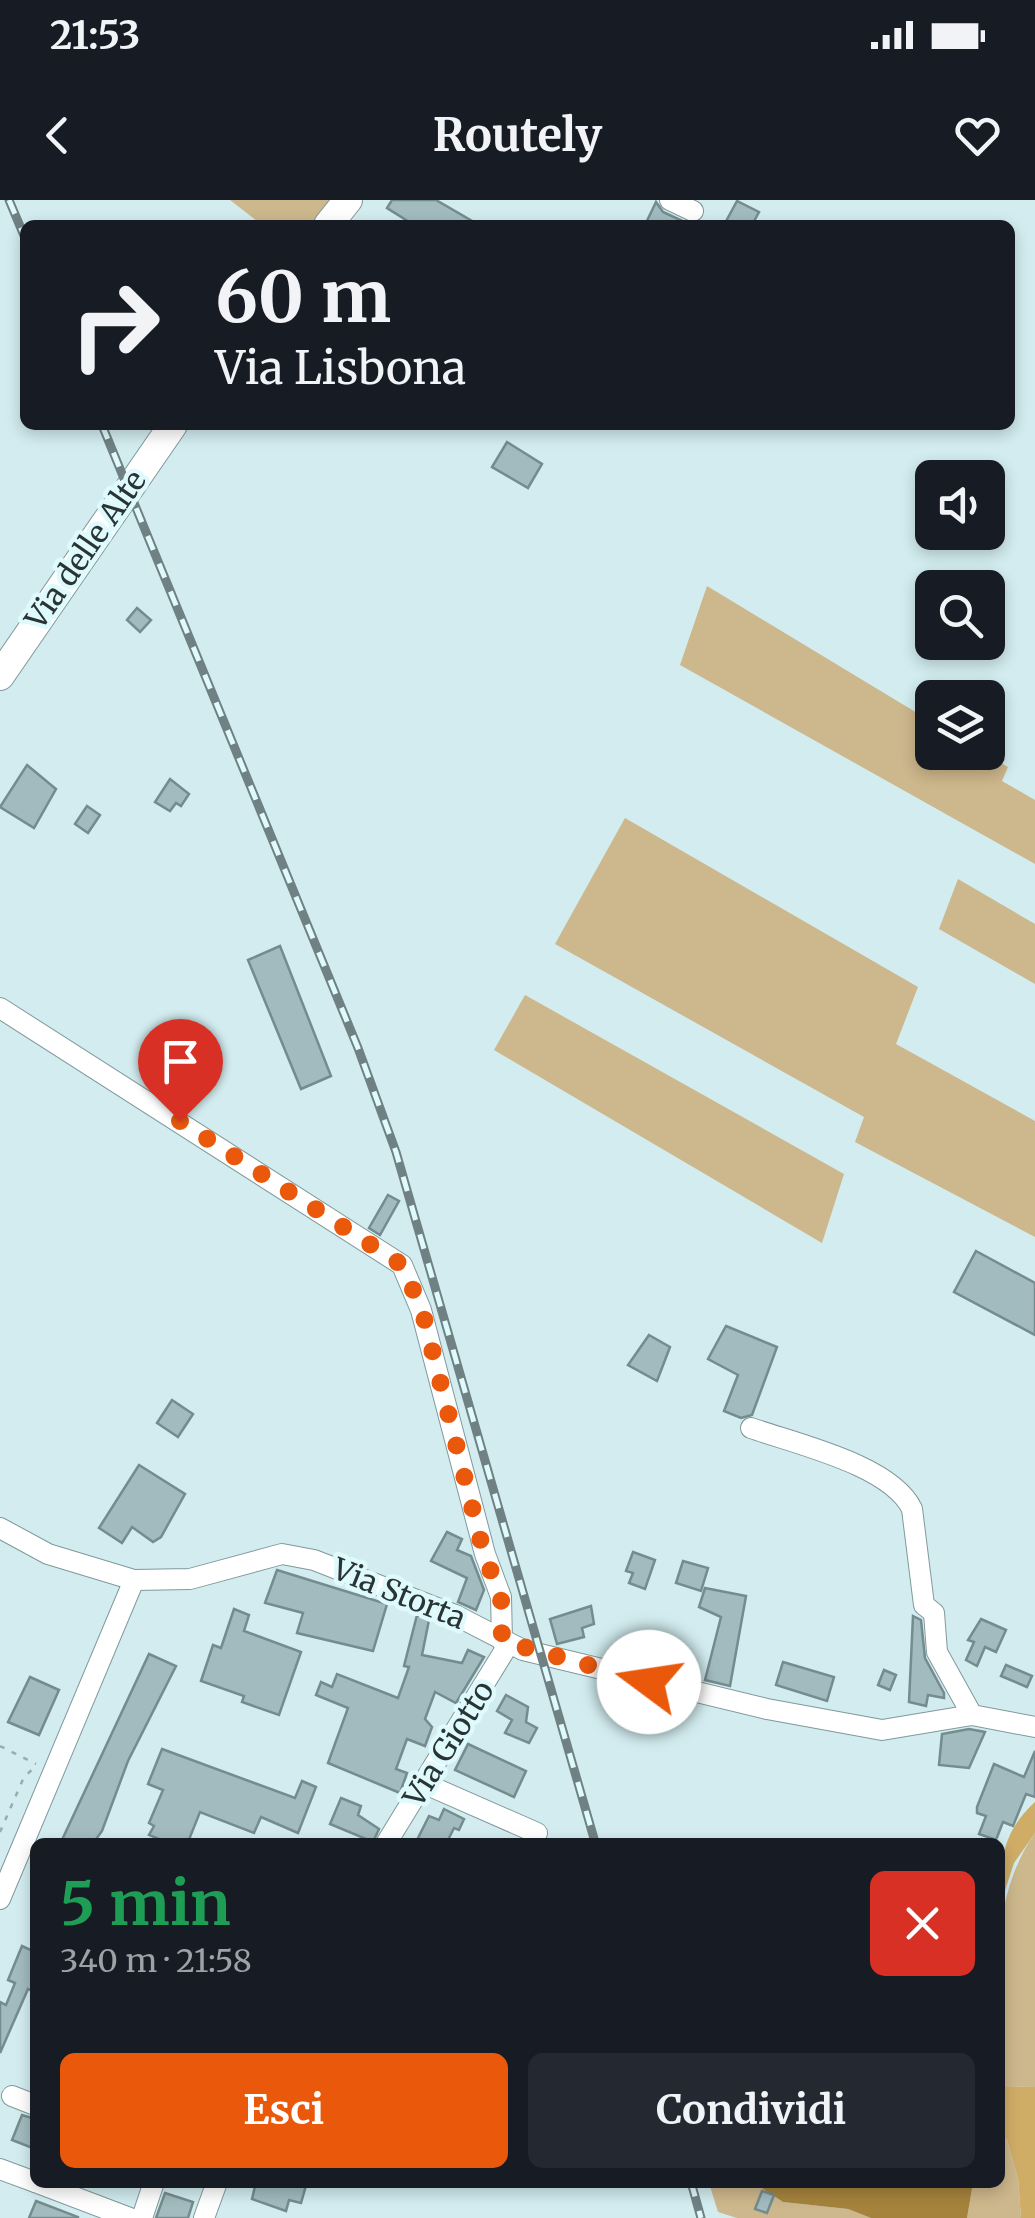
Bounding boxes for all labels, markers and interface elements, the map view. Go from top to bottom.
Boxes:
text: 21:53 [50,12,140,59]
text: Routely [433,107,602,163]
icon: back [30,108,85,163]
icon: heart [950,108,1005,163]
text: 60 m [215,253,391,341]
icon: right [50,260,180,390]
text: Via Lisbona [215,340,466,396]
map controls [915,460,1005,770]
button: sound [915,460,1005,550]
street label: Via delle Alte [16,463,154,637]
button: search [915,570,1005,660]
button: layers [915,680,1005,770]
pin [138,1019,223,1122]
icon: arrive [153,1034,208,1089]
street label: Via Storta [326,1549,472,1637]
position arrow [597,1630,701,1734]
street label: Via Giotto [394,1673,502,1814]
text: 5 min [60,1866,231,1941]
button: close [870,1871,975,1976]
text: 340 m · 21:58 [60,1941,252,1981]
button: Esci [60,2053,508,2168]
button: Condividi [528,2053,975,2168]

